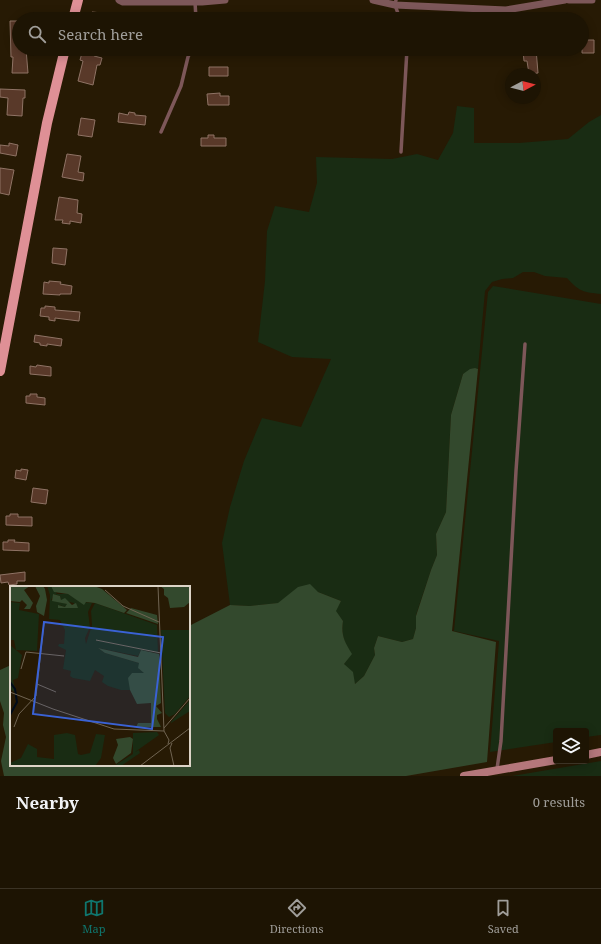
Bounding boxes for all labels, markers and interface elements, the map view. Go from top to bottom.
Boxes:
search box [12,12,589,56]
icon: search [26,23,48,45]
text: Search here [58,24,143,44]
north arrow [505,68,541,104]
inset map [10,586,190,766]
map controls [553,728,589,764]
button: layers [553,728,589,764]
text: Nearby [16,791,79,814]
text: 0 results [533,793,585,811]
tab: Map [82,897,105,936]
tab: Directions [270,897,323,936]
tab: Saved [488,897,519,936]

